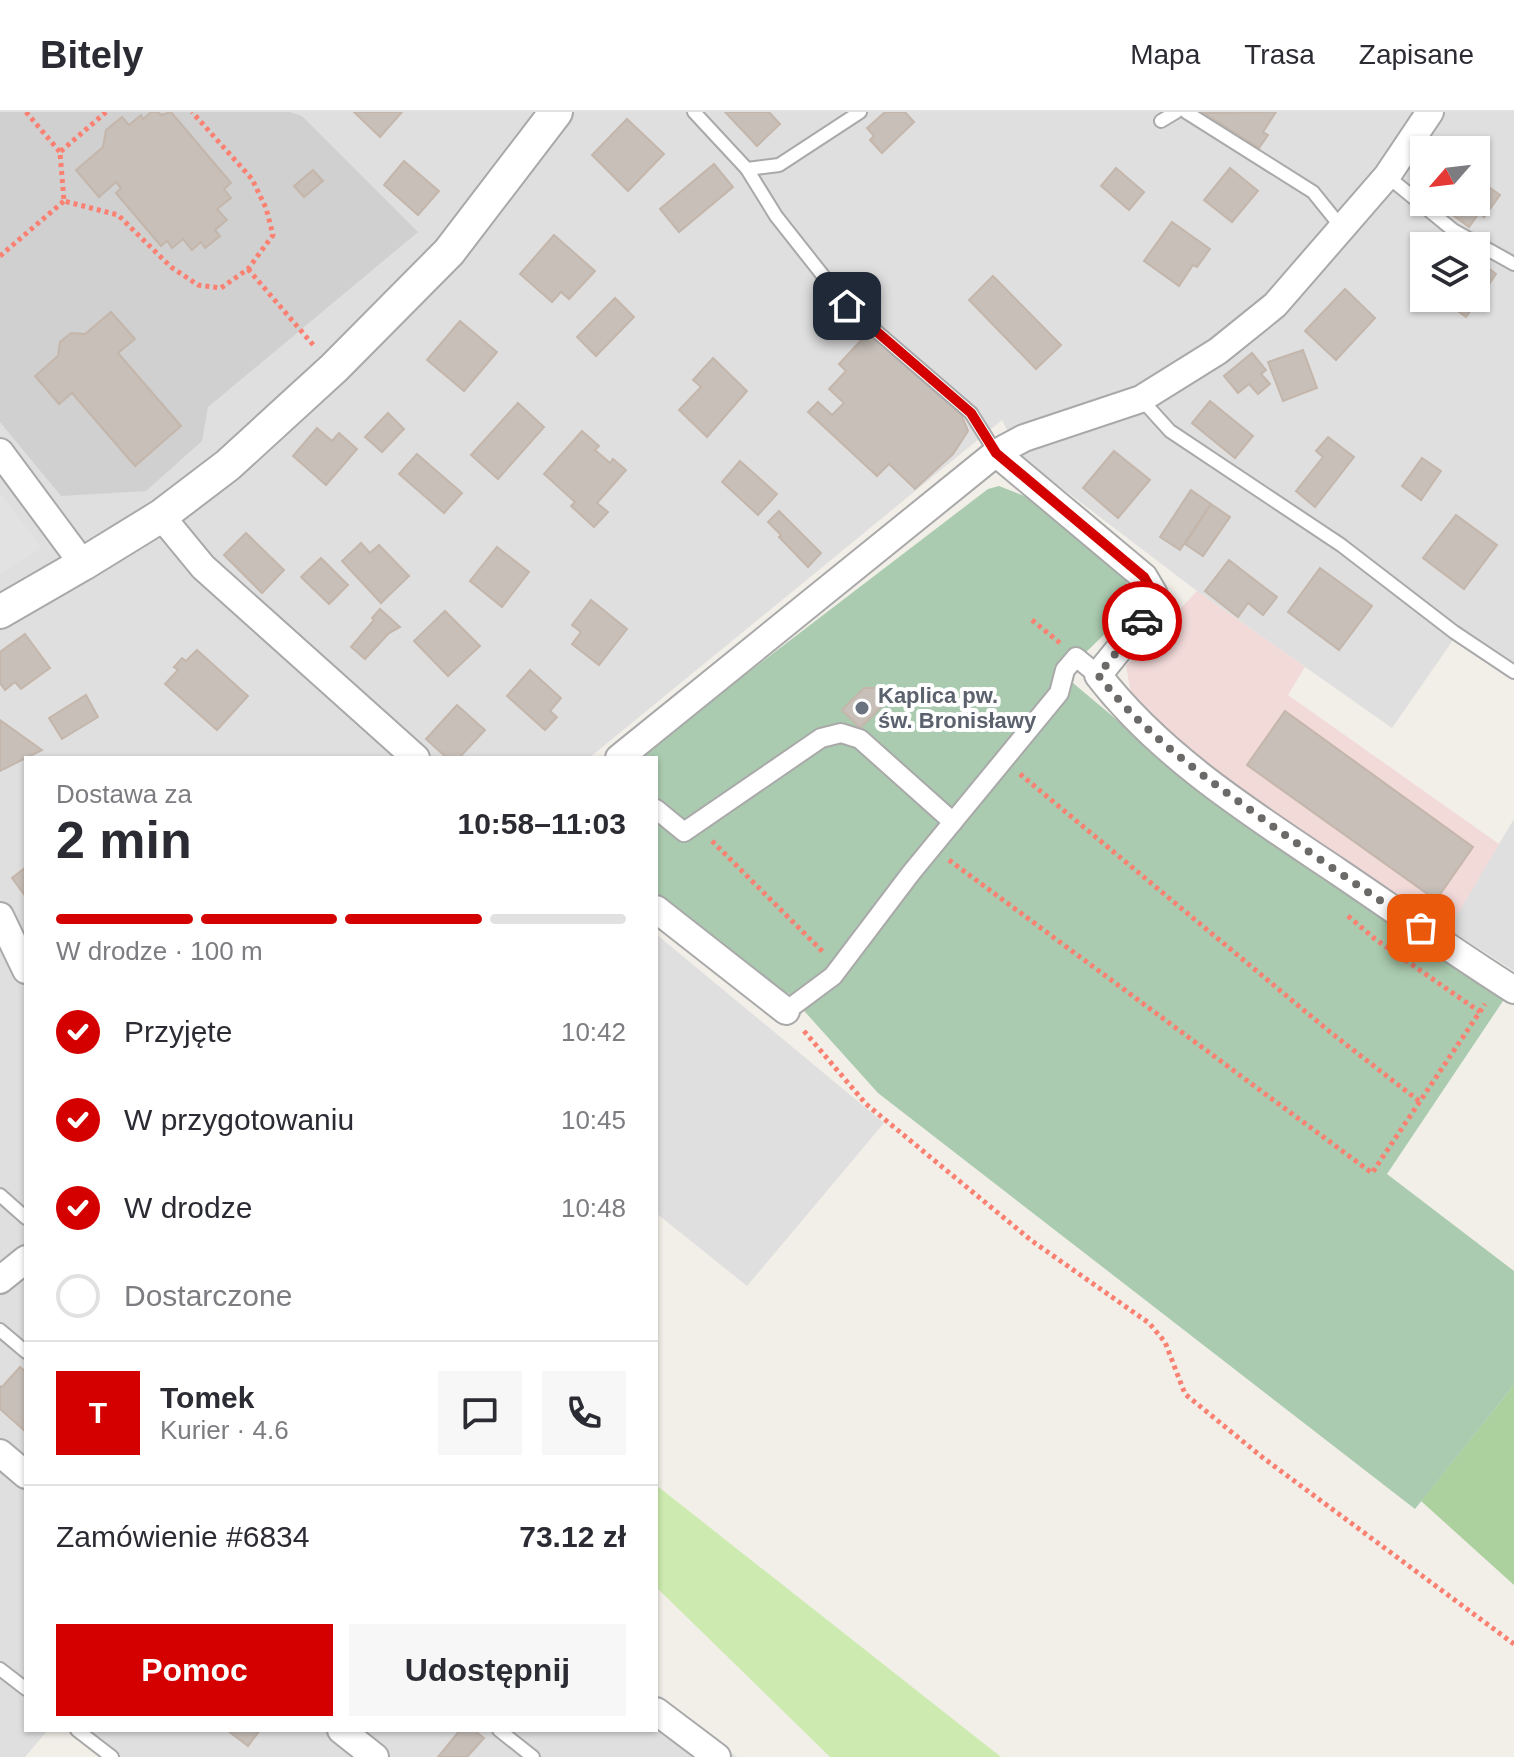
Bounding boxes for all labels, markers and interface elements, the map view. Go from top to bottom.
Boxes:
text: Bitely [40,34,143,76]
text: Mapa [1130,39,1200,70]
text: Trasa [1244,39,1315,70]
text: Zapisane [1359,39,1474,70]
north arrow [1410,136,1490,216]
map controls [1410,136,1490,312]
button: layers [1410,232,1490,312]
pin [813,272,881,340]
icon: home [825,284,869,328]
courier [1102,581,1182,661]
icon: car [1120,599,1164,643]
place label: Kaplica pw. św. Bronisławy [878,683,1037,733]
marker: Kaplica pw. św. Bronisławy [853,699,871,717]
text: Dostawa za [56,779,192,809]
text: 10:58–11:03 [458,807,626,840]
text: 2 min [56,811,192,869]
pin [1387,894,1455,962]
icon: bag [1399,906,1443,950]
text: W drodze · 100 m [56,936,263,966]
icon: check [56,1010,100,1054]
text: Przyjęte [124,1015,232,1048]
text: 10:42 [561,1017,626,1047]
icon: check [56,1098,100,1142]
text: W przygotowaniu [124,1103,354,1136]
text: 10:45 [561,1105,626,1135]
icon: check [56,1186,100,1230]
text: W drodze [124,1191,252,1224]
text: 10:48 [561,1193,626,1223]
text: Dostarczone [124,1279,292,1312]
button: chat [438,1371,522,1455]
button: phone [542,1371,626,1455]
text: Tomek [160,1381,254,1414]
text: T [89,1396,107,1429]
text: Kurier · 4.6 [160,1415,289,1445]
text: Zamówienie #6834 [56,1520,310,1553]
text: 73.12 zł [519,1520,626,1553]
button: Pomoc [56,1624,333,1716]
button: Udostępnij [349,1624,626,1716]

